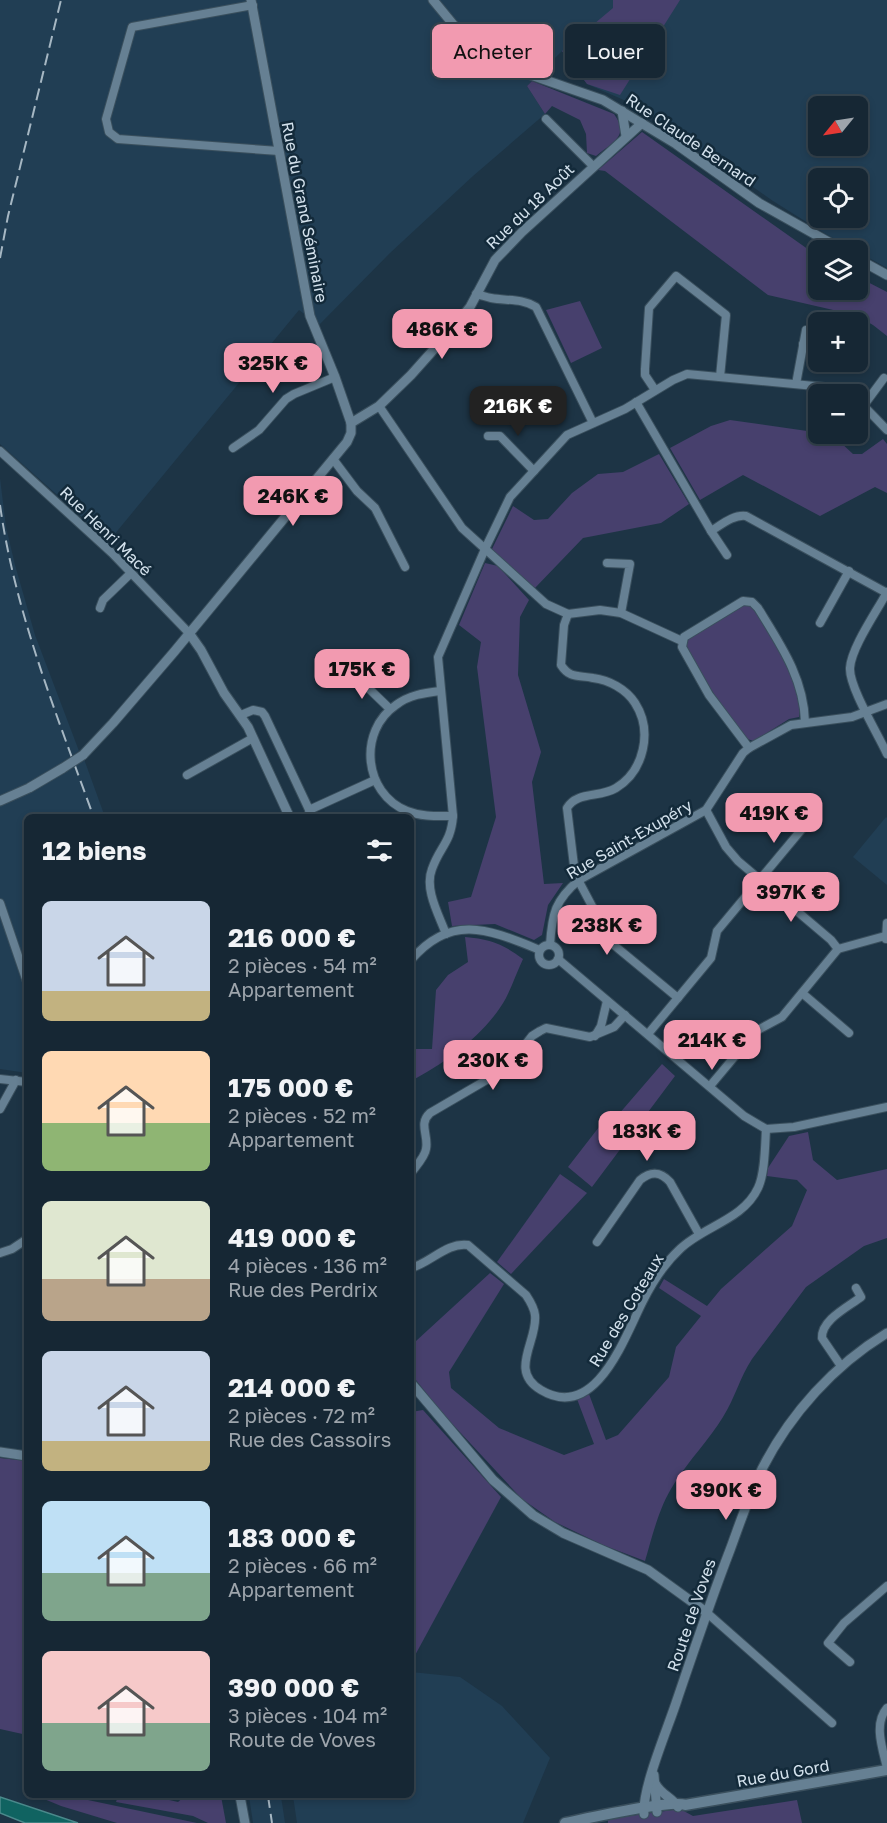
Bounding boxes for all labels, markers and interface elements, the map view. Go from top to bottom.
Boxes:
chip: Acheter [432,24,553,78]
chip: Louer [565,24,665,78]
street label: Rue Claude Bernard [622,89,760,191]
north arrow [808,96,868,156]
map controls [808,96,868,444]
street label: Rue du Grand Séminaire [278,120,332,304]
street label: Rue du 18 Août [482,159,578,253]
button: locate [808,168,868,228]
button: layers [808,240,868,300]
pin: 486K € [393,309,491,360]
button: + [808,312,868,372]
text: 486K € [406,316,478,340]
pin: 325K € [224,343,322,394]
text: 325K € [238,350,308,374]
button: − [808,384,868,444]
pin: 216K € [469,386,567,437]
text: 216K € [484,393,552,417]
pin: 246K € [244,476,342,527]
street label: Rue Henri Macé [56,482,156,580]
text: 246K € [258,483,329,507]
pin: 175K € [313,649,411,700]
text: 175K € [329,656,396,680]
pin: 419K € [725,793,823,844]
street label: Rue Saint-Exupéry [563,795,696,883]
text: 419K € [739,800,809,824]
icon: filters [363,834,396,867]
text: 12 biens [42,835,147,866]
pin: 397K € [742,872,840,923]
text: 397K € [756,879,826,903]
pin: 238K € [558,905,656,956]
text: 238K € [572,912,642,936]
text: 216 000 € [228,922,356,953]
icon: home [90,925,162,997]
text: 2 pièces · 54 m² [228,953,377,977]
text: Appartement [228,977,355,1001]
pin: 214K € [663,1020,761,1071]
text: 214K € [678,1027,746,1051]
pin: 230K € [444,1040,542,1091]
text: 230K € [458,1047,529,1071]
text: 175 000 € [228,1072,353,1103]
icon: home [90,1075,162,1147]
text: 2 pièces · 52 m² [228,1103,376,1127]
pin: 183K € [598,1111,696,1162]
text: 183K € [613,1118,681,1142]
text: Appartement [228,1127,355,1151]
text: 419 000 € [228,1222,356,1253]
icon: home [90,1225,162,1297]
street label: Rue des Coteaux [584,1249,668,1370]
text: 4 pièces · 136 m² [228,1253,387,1277]
text: Rue des Perdrix [228,1277,378,1301]
text: 214 000 € [228,1372,356,1403]
icon: home [90,1375,162,1447]
text: 2 pièces · 72 m² [228,1403,375,1427]
text: Rue des Cassoirs [228,1427,391,1451]
pin: 390K € [677,1470,775,1521]
text: 390K € [690,1477,762,1501]
text: 183 000 € [228,1522,356,1553]
icon: home [90,1525,162,1597]
text: 2 pièces · 66 m² [228,1553,377,1577]
street label: Route de Voves [662,1556,720,1674]
text: Appartement [228,1577,355,1601]
text: 390 000 € [228,1672,359,1703]
icon: home [90,1675,162,1747]
text: 3 pièces · 104 m² [228,1703,387,1727]
text: Route de Voves [228,1727,376,1751]
street label: Rue du Gord [735,1755,831,1791]

